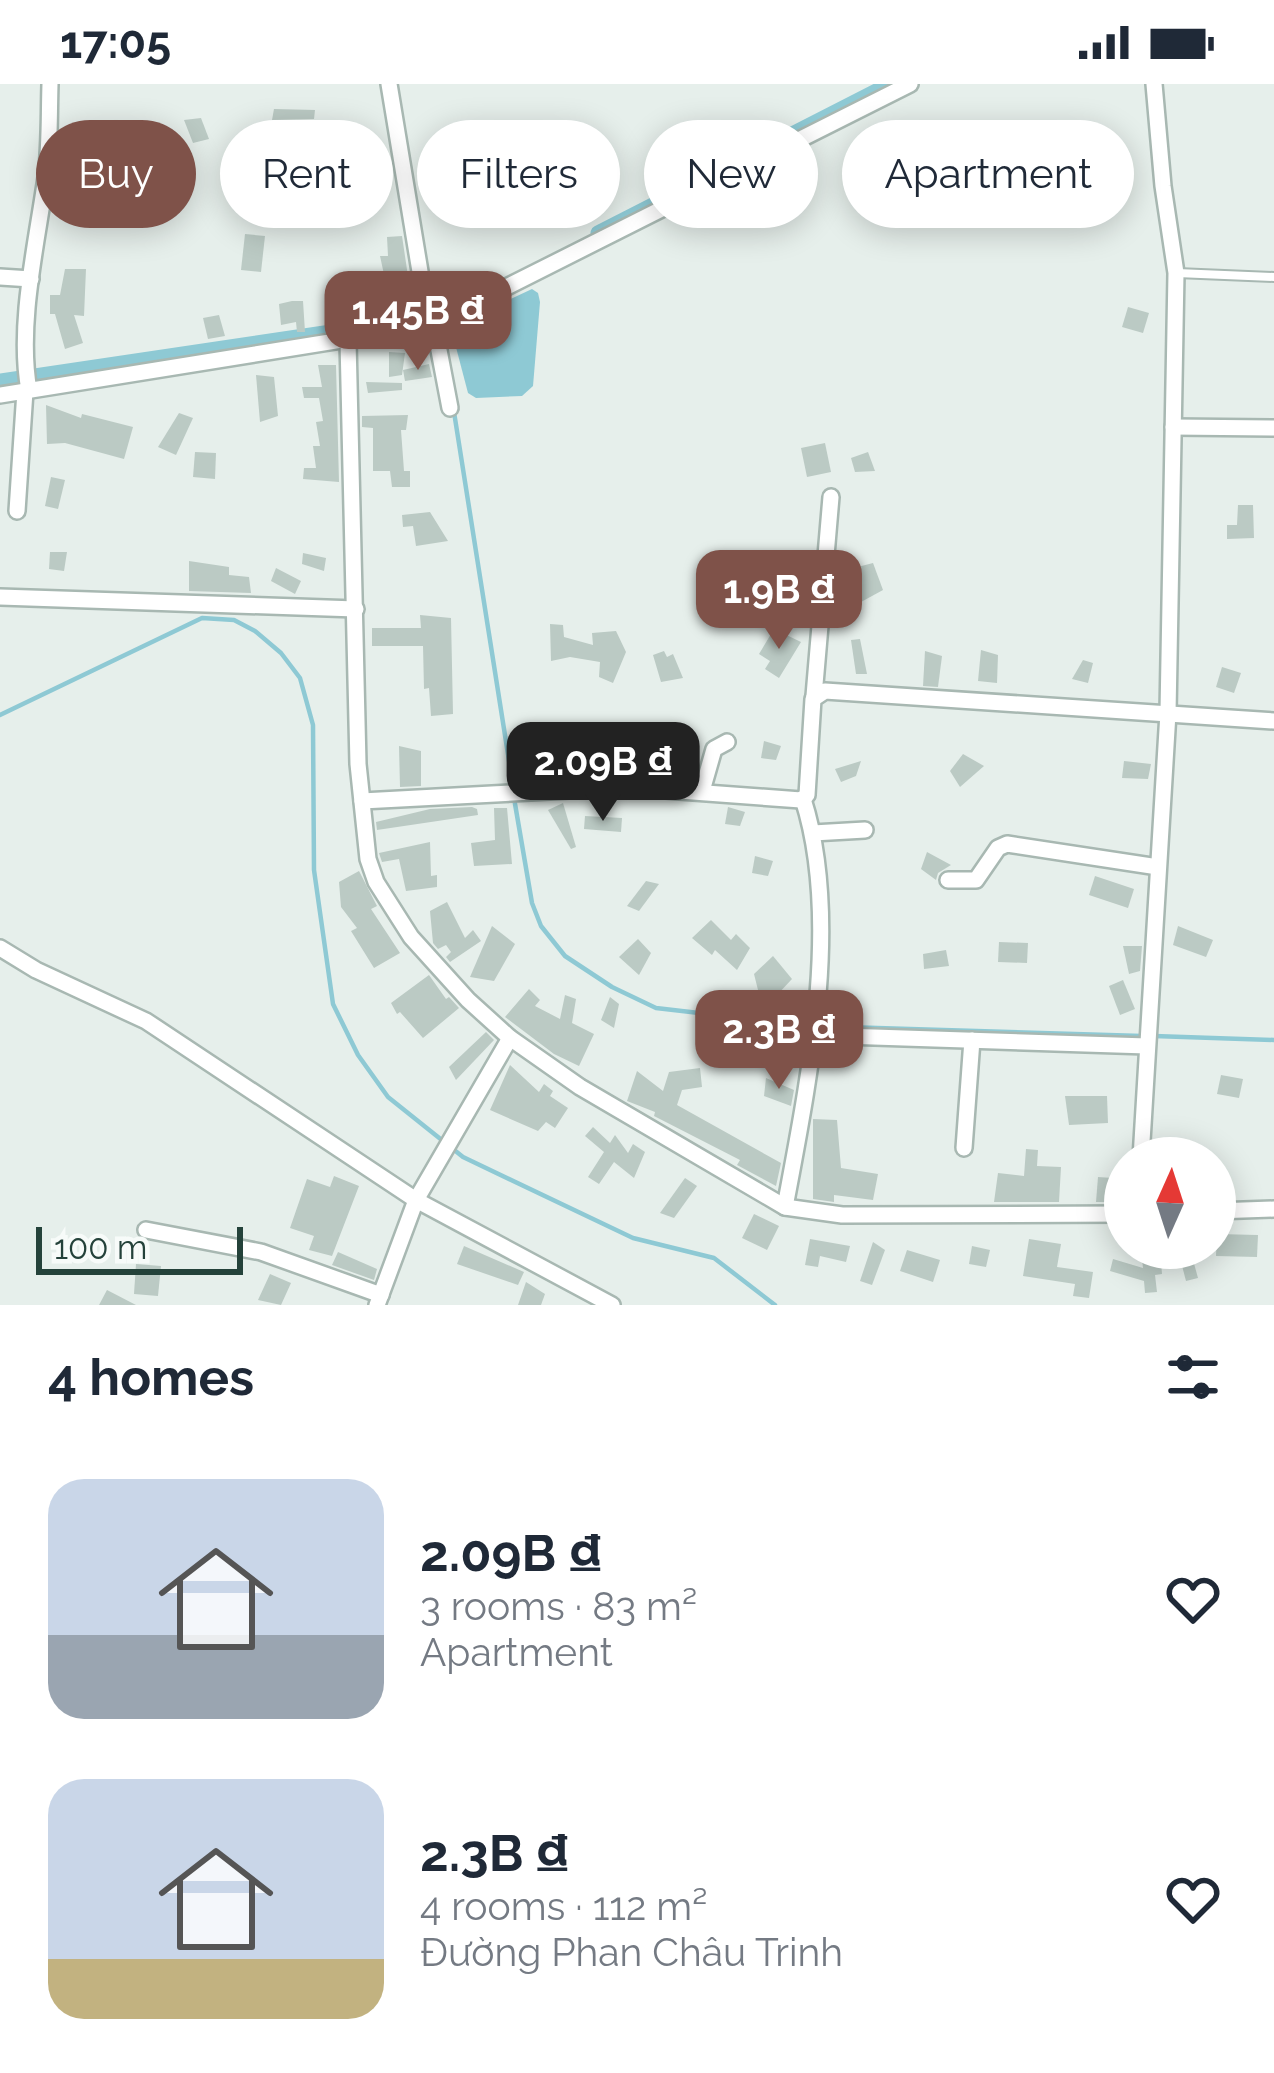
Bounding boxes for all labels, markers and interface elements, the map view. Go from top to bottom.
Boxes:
text: 17:05 [60,16,171,69]
chip: Buy [36,120,196,228]
chip: Rent [220,120,393,228]
chip: Filters [417,120,620,228]
chip: New [644,120,818,228]
chip: Apartment [842,120,1134,228]
pin: 1.45B ₫ [307,271,529,373]
text: 1.45B ₫ [352,287,484,333]
pin: 1.9B ₫ [681,550,877,652]
text: 1.9B ₫ [723,566,835,612]
pin: 2.09B ₫ [492,722,714,824]
text: 2.09B ₫ [534,738,672,784]
pin: 2.3B ₫ [681,990,877,1092]
text: 2.3B ₫ [722,1006,836,1052]
north arrow [1104,1137,1236,1269]
map controls [1104,1137,1236,1269]
scale bar [36,1221,243,1274]
text: 100 m [54,1228,147,1267]
icon: filters [1160,1344,1226,1410]
text: 4 homes [48,1347,254,1407]
text: 2.09B ₫ [420,1523,601,1583]
icon: home [144,1527,288,1671]
icon: heart [1160,1566,1226,1632]
text: 3 rooms · 83 m² [420,1583,697,1629]
text: Apartment [420,1629,613,1675]
text: 2.3B ₫ [420,1823,569,1883]
icon: home [144,1827,288,1971]
icon: heart [1160,1866,1226,1932]
text: 4 rooms · 112 m² [420,1883,707,1929]
text: Đường Phan Châu Trinh [420,1929,843,1975]

